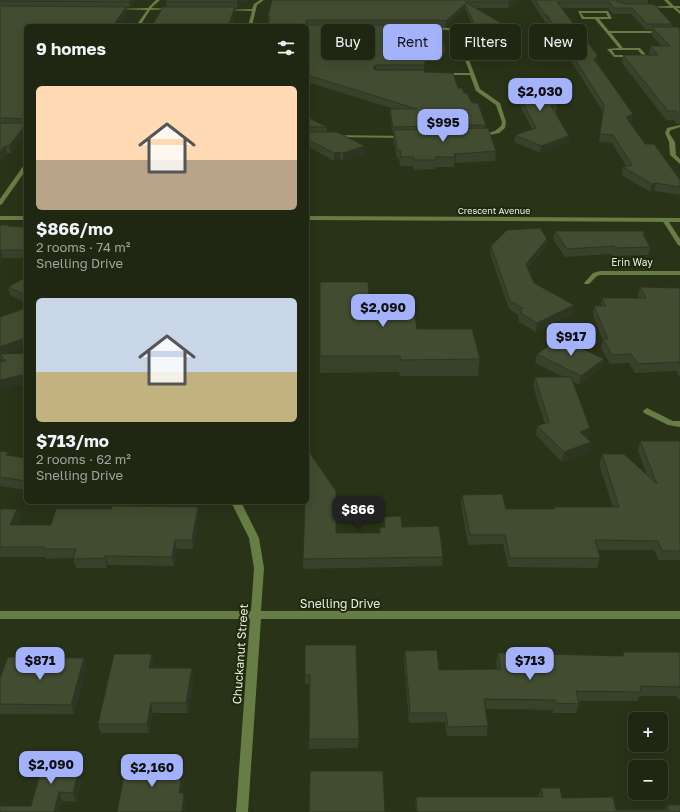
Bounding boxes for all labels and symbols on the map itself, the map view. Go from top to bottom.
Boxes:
pin: $2,030 [507,78,573,112]
pin: $995 [419,109,467,143]
street label: Crescent Avenue [458,205,530,216]
street label: Erin Way [611,256,653,268]
pin: $2,090 [350,294,416,328]
pin: $917 [547,323,595,357]
pin: $866 [334,496,382,530]
street label: Snelling Drive [300,596,380,611]
street label: Chuckanut Street [229,603,251,705]
pin: $871 [16,647,64,681]
pin: $713 [506,647,554,681]
pin: $2,090 [18,751,84,785]
pin: $2,160 [119,754,185,788]

